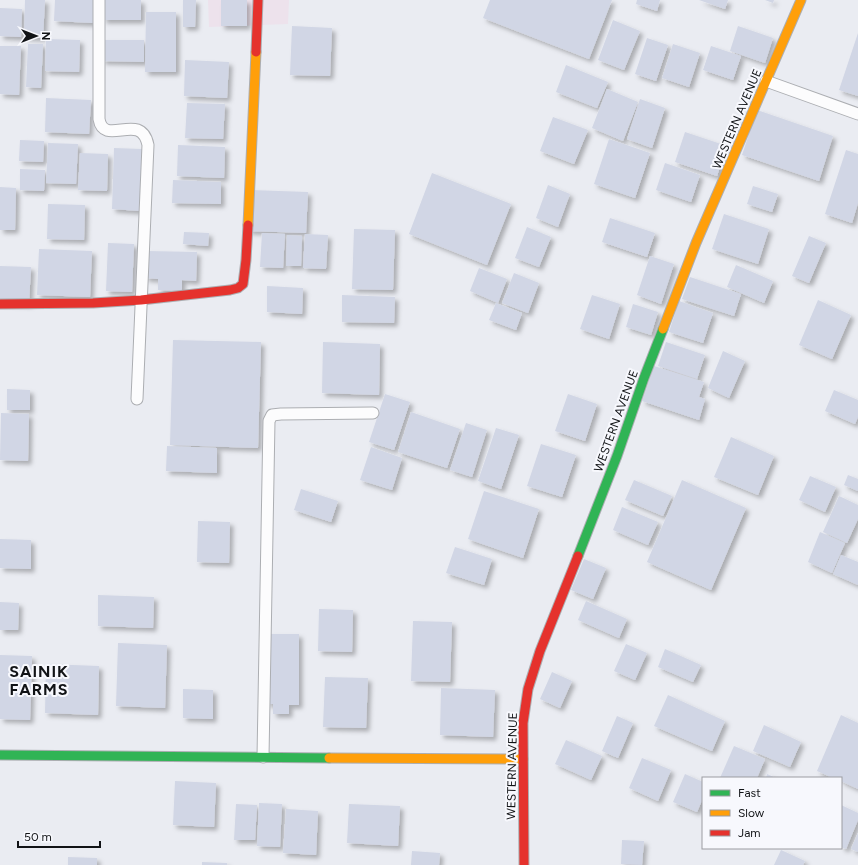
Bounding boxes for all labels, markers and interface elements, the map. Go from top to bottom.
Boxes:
north arrow [16,16,56,56]
text: N [39,32,52,40]
street label: WESTERN AVENUE [710,67,764,171]
street label: WESTERN AVENUE [591,368,641,474]
district label: SAINIK FARMS [9,662,69,699]
street label: WESTERN AVENUE [504,712,520,820]
legend [702,777,842,849]
text: Fast [738,786,761,800]
text: Slow [738,806,765,820]
scale bar [18,823,100,849]
text: Jam [738,826,761,840]
text: 50 m [24,830,52,844]

